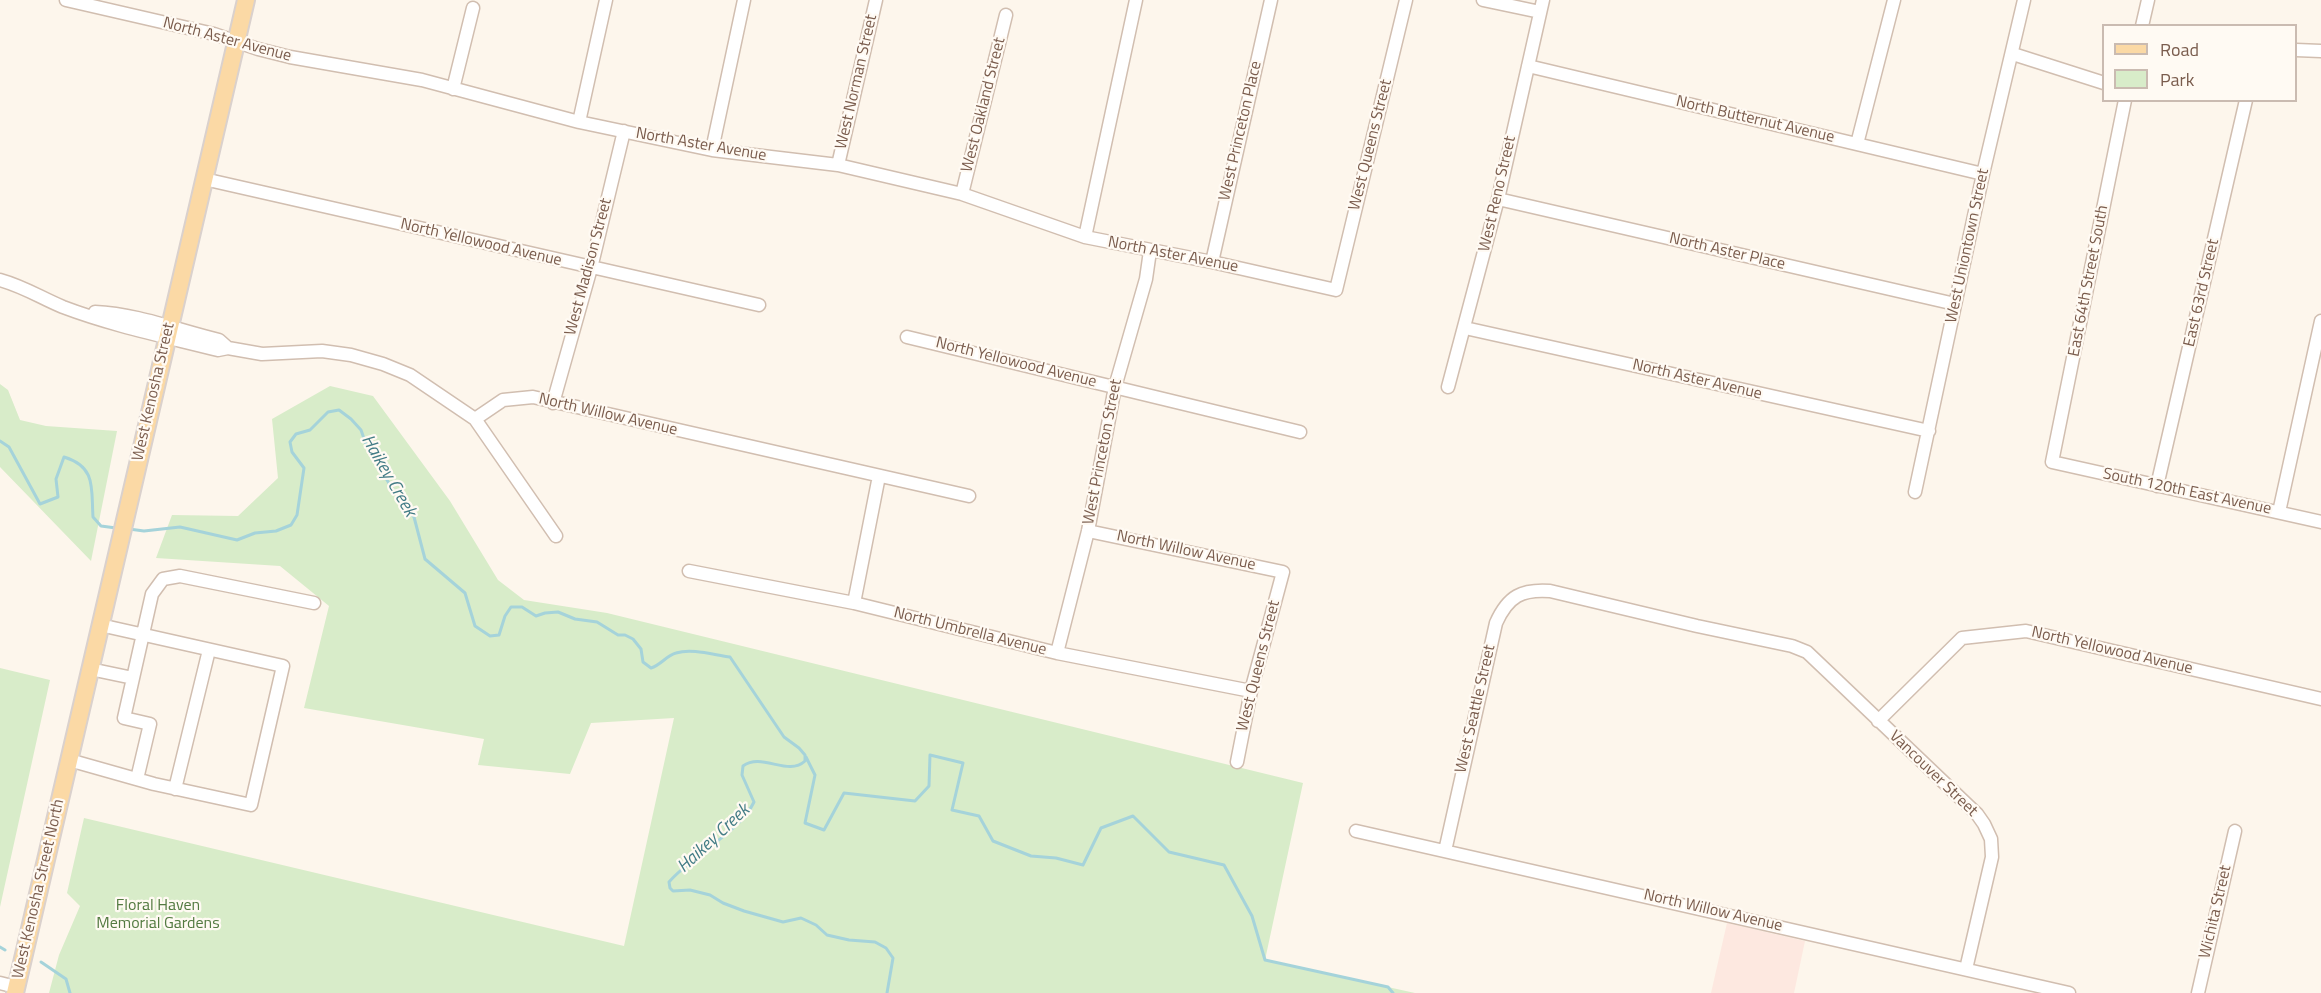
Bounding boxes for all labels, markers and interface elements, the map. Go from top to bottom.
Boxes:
street label: West Norman Street [832,13,882,151]
street label: North Aster Avenue [161,14,293,66]
legend [2102,24,2297,102]
street label: West Oakland Street [958,36,1010,174]
text: Road [2160,36,2199,63]
street label: West Princeton Place [1216,59,1266,203]
text: Park [2160,66,2194,93]
street label: West Queens Street [1345,77,1397,213]
street label: North Butternut Avenue [1674,92,1836,148]
street label: North Aster Avenue [634,124,768,166]
street label: West Reno Street [1475,134,1521,254]
street label: West Uniontown Street [1942,167,1994,325]
street label: West Madison Street [561,196,617,338]
street label: East 64th Street South [2065,204,2113,358]
street label: North Yellowood Avenue [399,215,563,271]
street label: North Aster Place [1667,229,1787,275]
street label: North Aster Avenue [1106,233,1240,277]
street label: East 63rd Street [2180,237,2224,349]
street label: West Kenosha Street [129,321,179,463]
street label: North Yellowood Avenue [934,334,1098,392]
street label: North Aster Avenue [1630,356,1764,404]
street label: West Princeton Street [1079,378,1127,526]
street label: North Willow Avenue [537,390,679,440]
water label: Haikey Creek [356,431,420,521]
street label: South 120th East Avenue [2101,465,2273,519]
street label: North Willow Avenue [1115,527,1257,575]
street label: West Queens Street [1233,598,1285,734]
street label: North Umbrella Avenue [892,604,1048,660]
street label: North Yellowood Avenue [2030,623,2194,679]
street label: West Seattle Street [1452,643,1500,775]
street label: Vancouver Street [1885,727,1981,821]
street label: West Kenosha Street North [9,797,69,981]
water label: Haikey Creek [673,800,755,878]
street label: Wichita Street [2196,863,2236,961]
street label: North Willow Avenue [1642,886,1784,936]
park label: Floral Haven Memorial Gardens [96,896,220,934]

